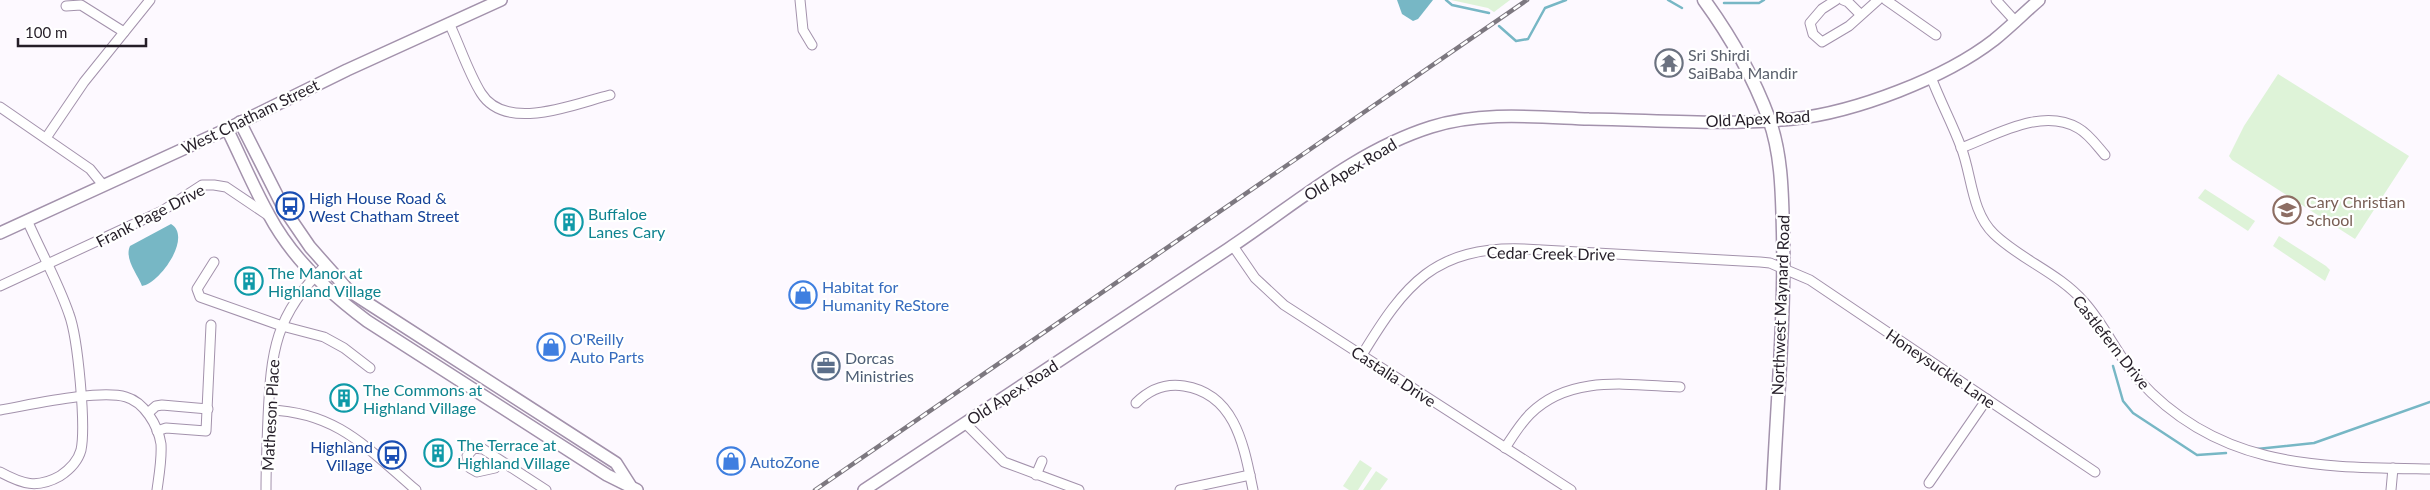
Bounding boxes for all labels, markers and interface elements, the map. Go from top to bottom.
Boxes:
scale bar [18,15,145,47]
text: 100 m [25,23,67,41]
place label: Sri Shirdi SaiBaba Mandir [1688,45,1798,82]
temple icon: Sri Shirdi SaiBaba Mandir [1654,48,1684,78]
street label: West Chatham Street [178,74,322,157]
street label: Old Apex Road [1705,106,1811,130]
street label: Old Apex Road [1300,134,1400,204]
street label: Frank Page Drive [93,179,207,251]
place label: High House Road & West Chatham Street [309,188,460,225]
bus stop icon: High House Road & West Chatham Street [275,191,305,221]
place label: Cary Christian School [2306,192,2405,229]
school or university icon: Cary Christian School [2272,195,2302,225]
place label: Buffaloe Lanes Cary [588,204,666,241]
building icon: Buffaloe Lanes Cary [554,207,584,237]
street label: Northwest Maynard Road [1767,214,1793,396]
street label: Cedar Creek Drive [1486,242,1616,264]
place label: The Manor at Highland Village [268,263,381,300]
building icon: The Manor at Highland Village [234,266,264,296]
place label: Habitat for Humanity ReStore [822,277,949,314]
shop icon: Habitat for Humanity ReStore [788,280,818,310]
street label: Castlefern Drive [2069,291,2155,393]
street label: Honeysuckle Lane [1883,324,1999,412]
place label: O'Reilly Auto Parts [570,329,644,366]
shop icon: O'Reilly Auto Parts [536,332,566,362]
street label: Castalia Drive [1348,342,1440,410]
place label: Dorcas Ministries [845,348,914,385]
office icon: Dorcas Ministries [811,351,841,381]
street label: Old Apex Road [963,356,1061,428]
street label: Matheson Place [258,359,282,471]
place label: The Commons at Highland Village [363,380,483,417]
building icon: The Commons at Highland Village [329,383,359,413]
place label: The Terrace at Highland Village [457,435,570,472]
place label: Highland Village [310,437,373,474]
building icon: The Terrace at Highland Village [423,438,453,468]
bus stop icon: Highland Village [377,440,407,470]
shop icon: AutoZone [716,446,746,476]
place label: AutoZone [750,452,820,471]

